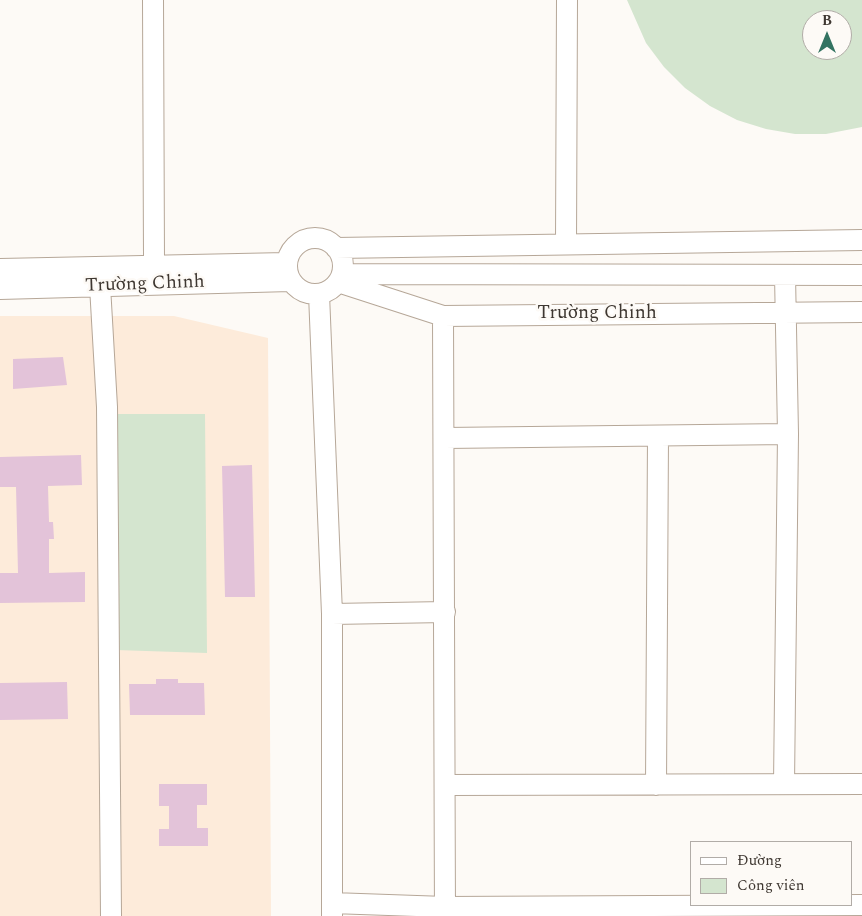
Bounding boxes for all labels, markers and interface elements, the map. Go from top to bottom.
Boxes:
north arrow [802,10,852,60]
text: B [822,10,832,31]
street label: Trường Chinh [85,272,205,298]
street label: Trường Chinh [537,303,657,325]
legend [690,841,852,906]
text: Đường [737,849,782,872]
text: Công viên [737,874,804,897]

